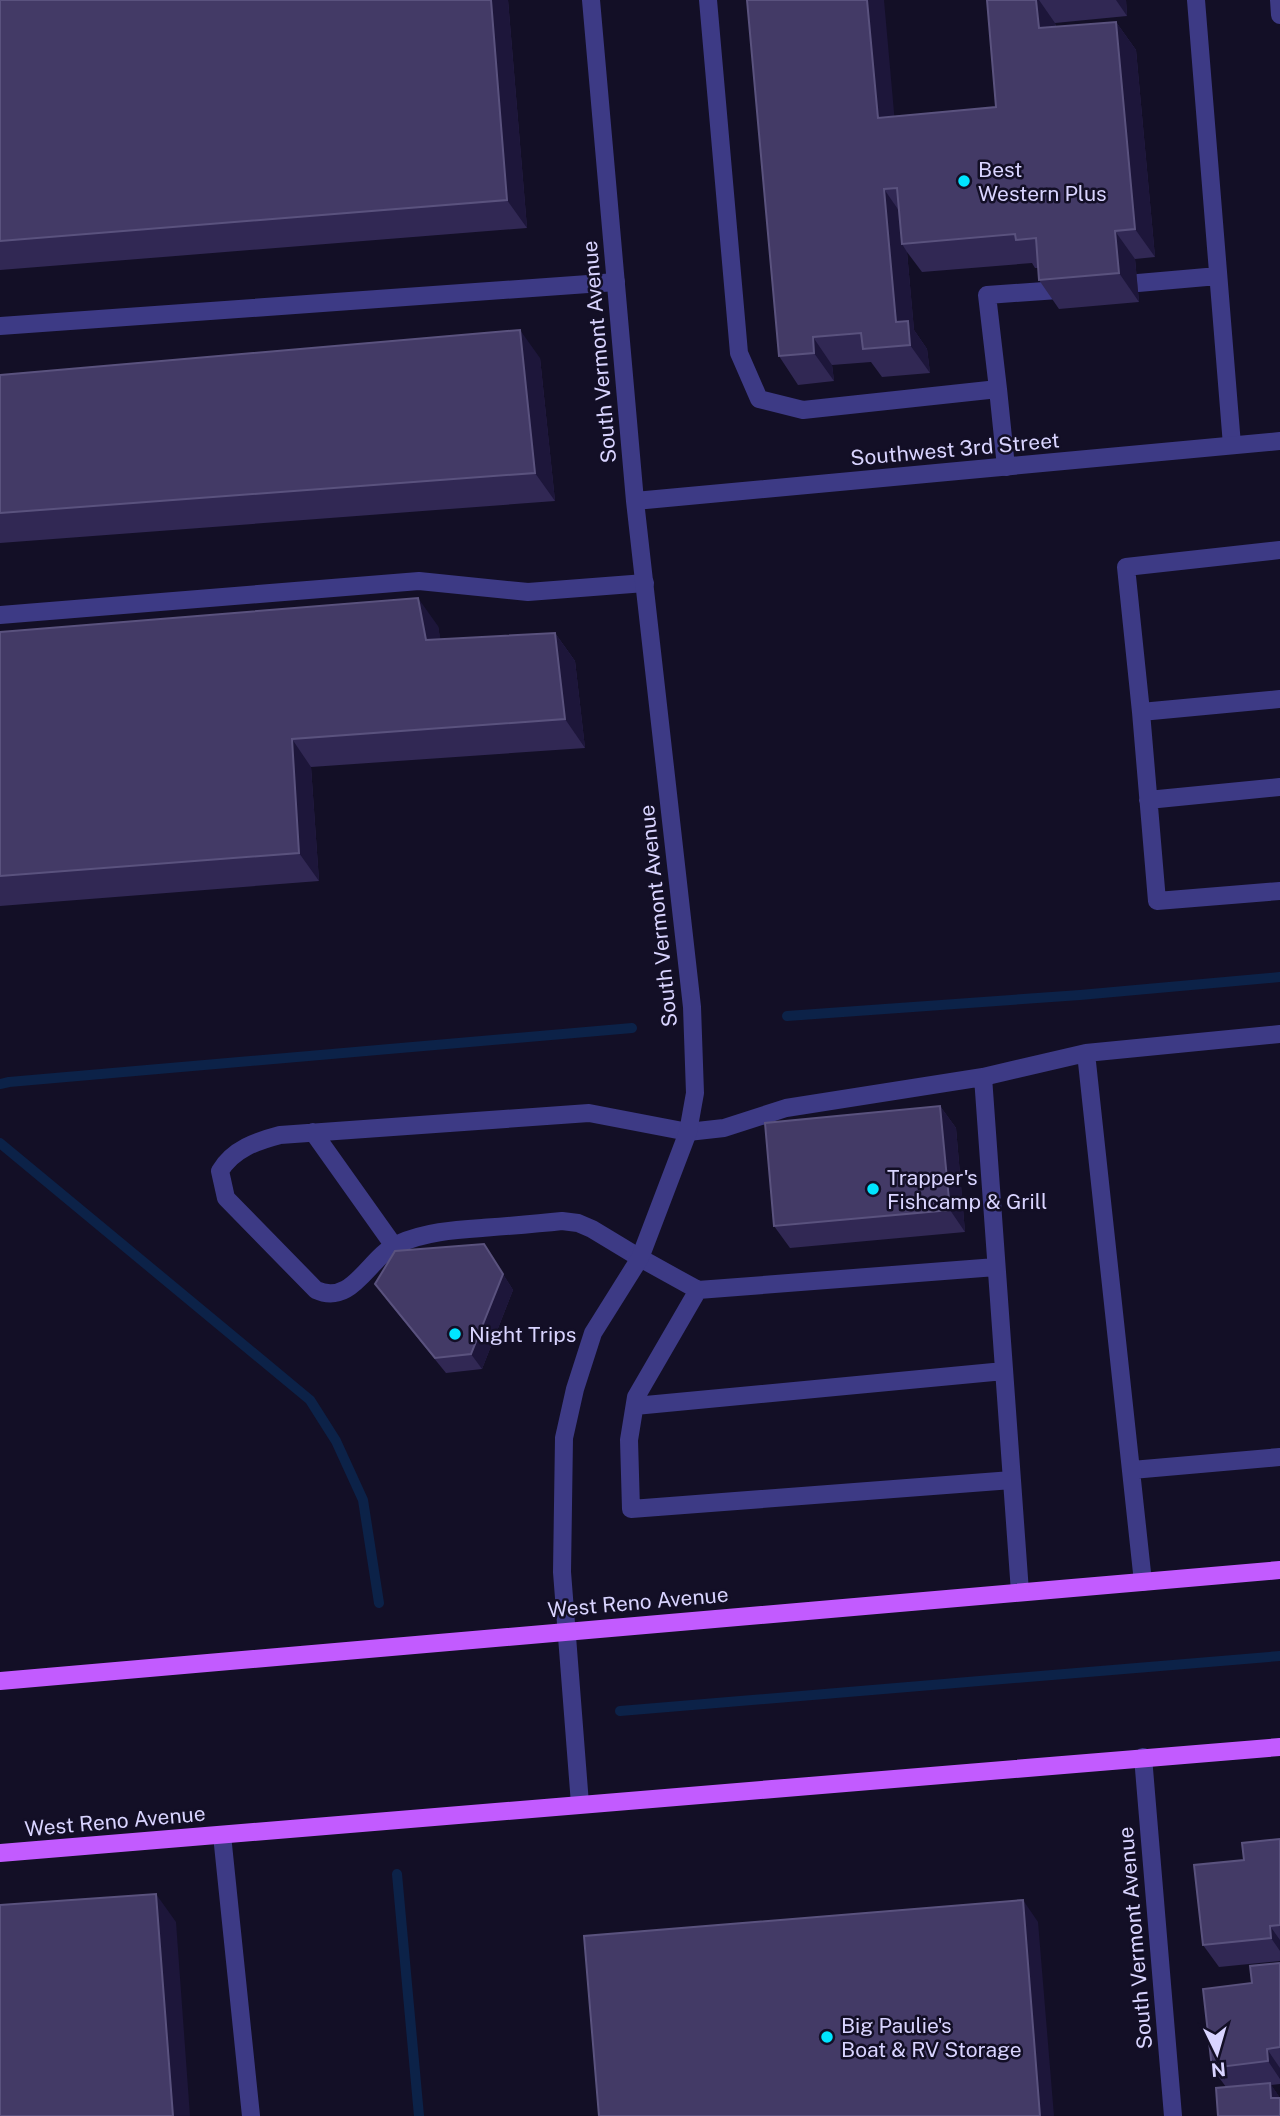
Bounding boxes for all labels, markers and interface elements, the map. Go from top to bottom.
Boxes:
place label: Best Western Plus [978,157,1107,206]
marker: Best Western Plus [956,173,972,189]
street label: South Vermont Avenue [577,240,621,464]
street label: Southwest 3rd Street [849,427,1061,471]
street label: South Vermont Avenue [634,804,682,1028]
place label: Trapper's Fishcamp & Grill [887,1165,1047,1214]
marker: Trapper's Fishcamp & Grill [865,1181,881,1197]
place label: Night Trips [469,1322,576,1347]
marker: Night Trips [447,1326,463,1342]
street label: West Reno Avenue [547,1582,729,1622]
street label: West Reno Avenue [24,1801,206,1841]
street label: South Vermont Avenue [1113,1826,1157,2050]
place label: Big Paulie's Boat & RV Storage [841,2013,1022,2062]
north arrow [1182,2018,1252,2088]
marker: Big Paulie's Boat & RV Storage [819,2029,835,2045]
text: N [1210,2058,1227,2082]

